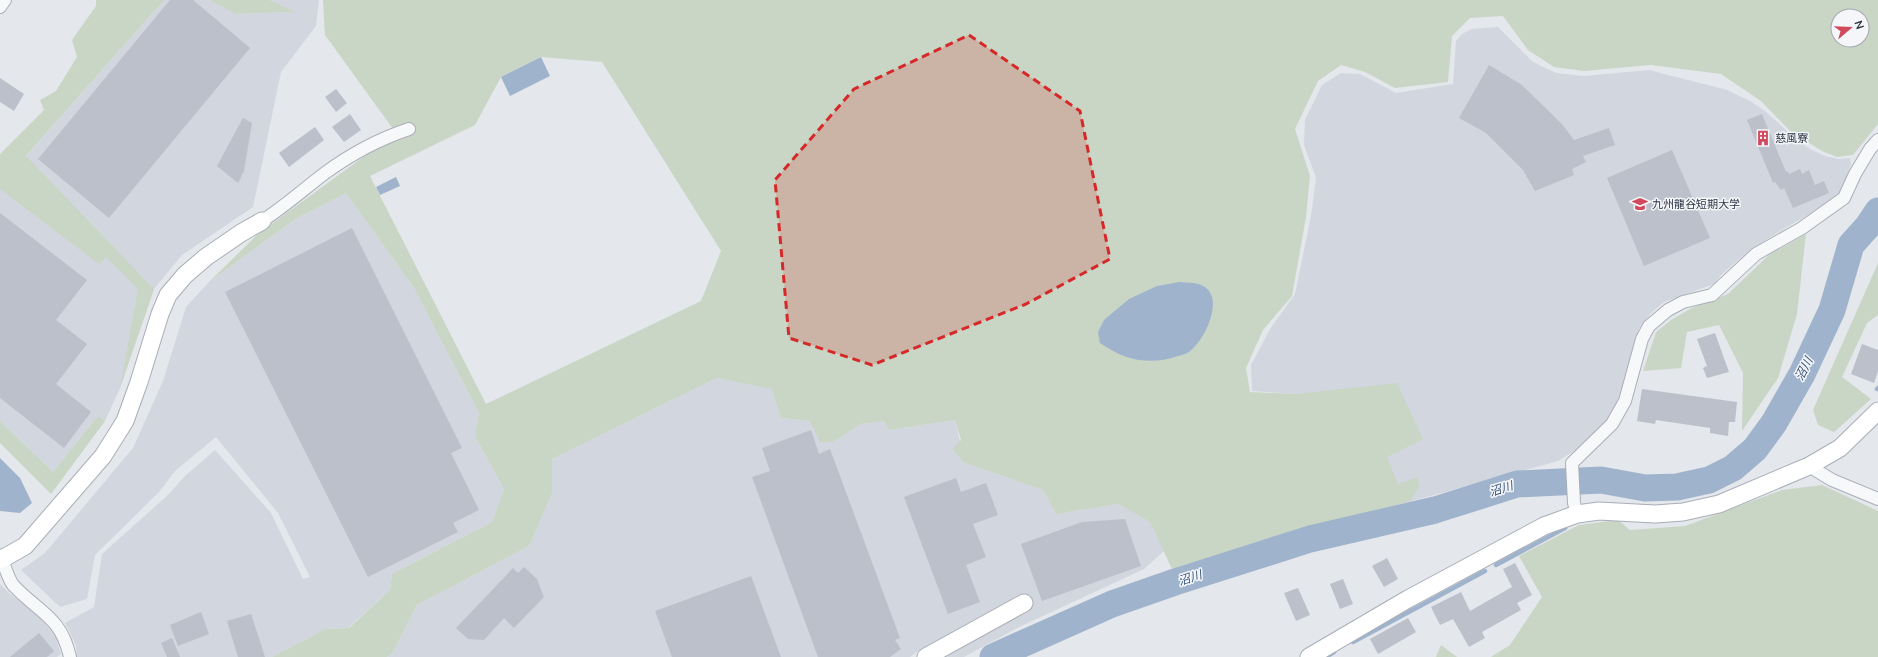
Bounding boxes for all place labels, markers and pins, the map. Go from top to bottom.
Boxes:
building icon: 慈風寮 [1754,129,1772,147]
place label: 慈風寮 [1775,131,1808,146]
school or university icon: 九州龍谷短期大学 [1631,195,1649,213]
place label: 九州龍谷短期大学 [1652,197,1740,212]

